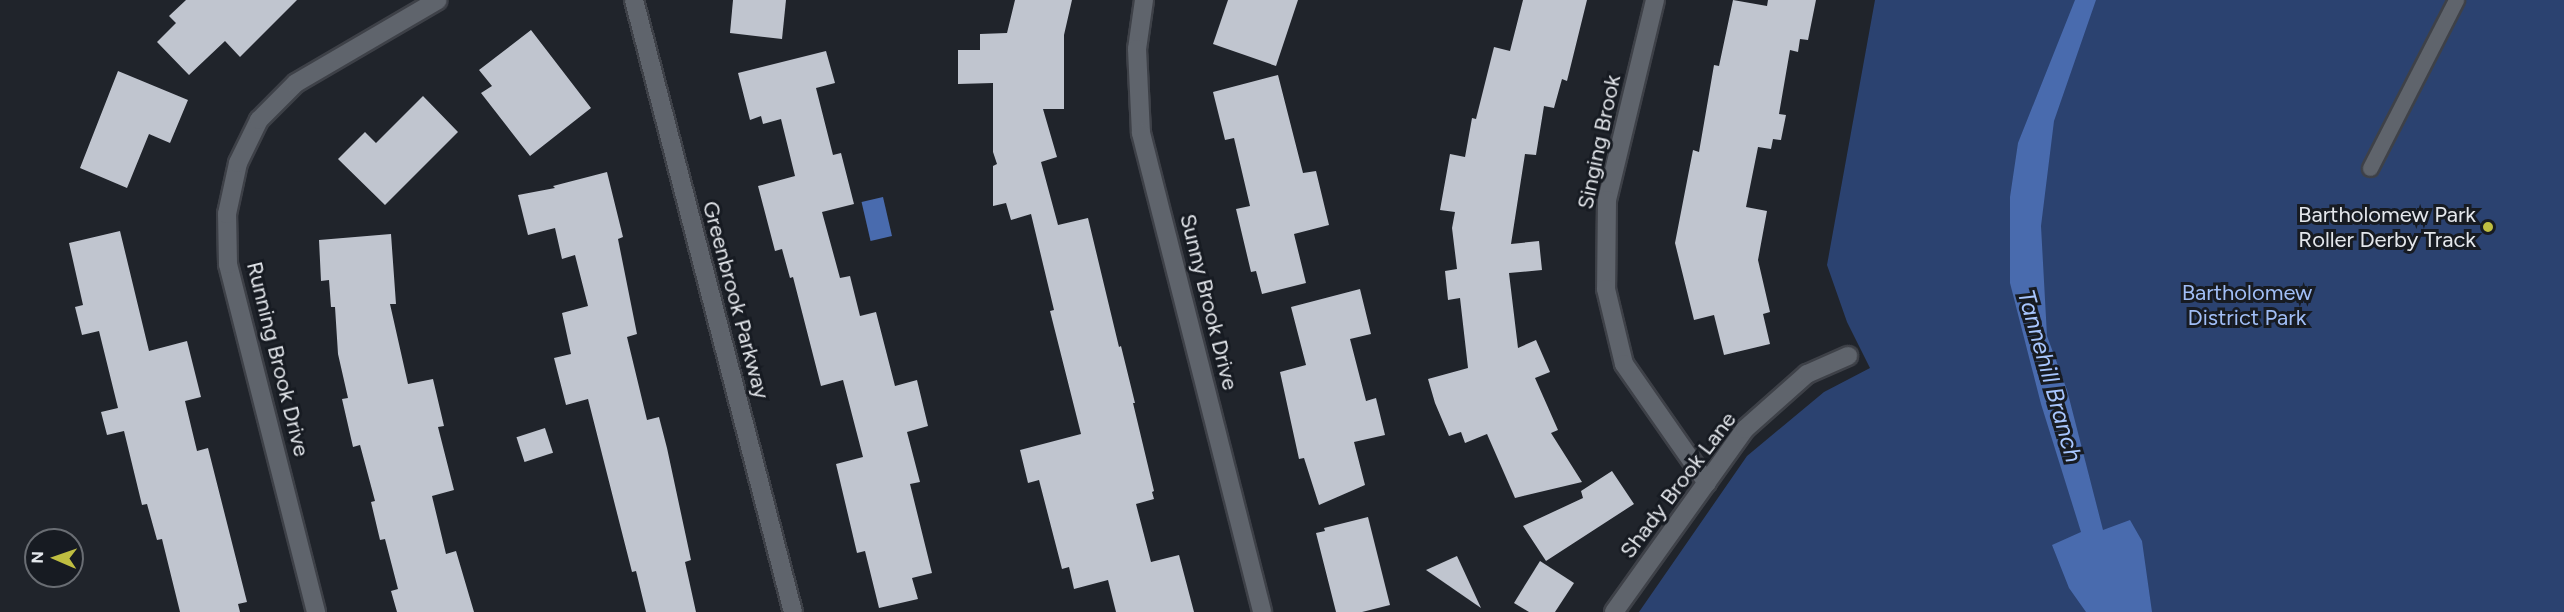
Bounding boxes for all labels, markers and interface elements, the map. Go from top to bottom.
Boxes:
street label: Singing Brook [1572,72,1626,212]
street label: Greenbrook Parkway [697,198,775,402]
place label: Bartholomew Park Roller Derby Track [2298,201,2476,252]
street label: Sunny Brook Drive [1174,211,1244,393]
marker: Bartholomew Park Roller Derby Track [2481,220,2495,234]
street label: Running Brook Drive [241,259,315,459]
park label: Bartholomew District Park [2182,279,2312,330]
water label: Tannehill Branch [2012,286,2088,466]
street label: Shady Brook Lane [1614,407,1742,563]
north arrow [24,528,84,588]
text: N [28,551,47,564]

